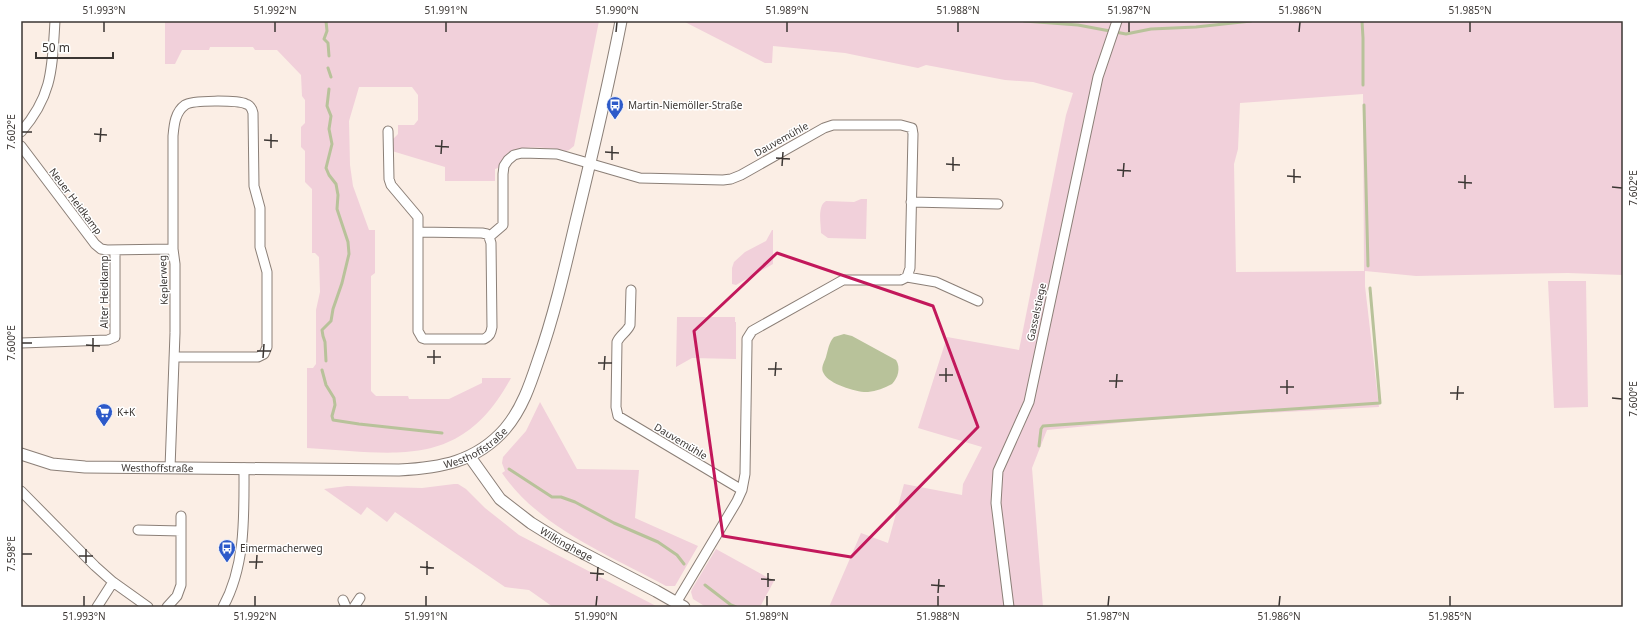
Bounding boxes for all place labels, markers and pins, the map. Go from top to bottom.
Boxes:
bus stop icon: Martin-Niemöller-Straße [605,95,625,120]
place label: Martin-Niemöller-Straße [628,98,743,112]
supermarket icon: K+K [94,402,114,427]
place label: K+K [117,405,136,419]
bus stop icon: Eimermacherweg [217,538,237,563]
place label: Eimermacherweg [240,541,323,555]

